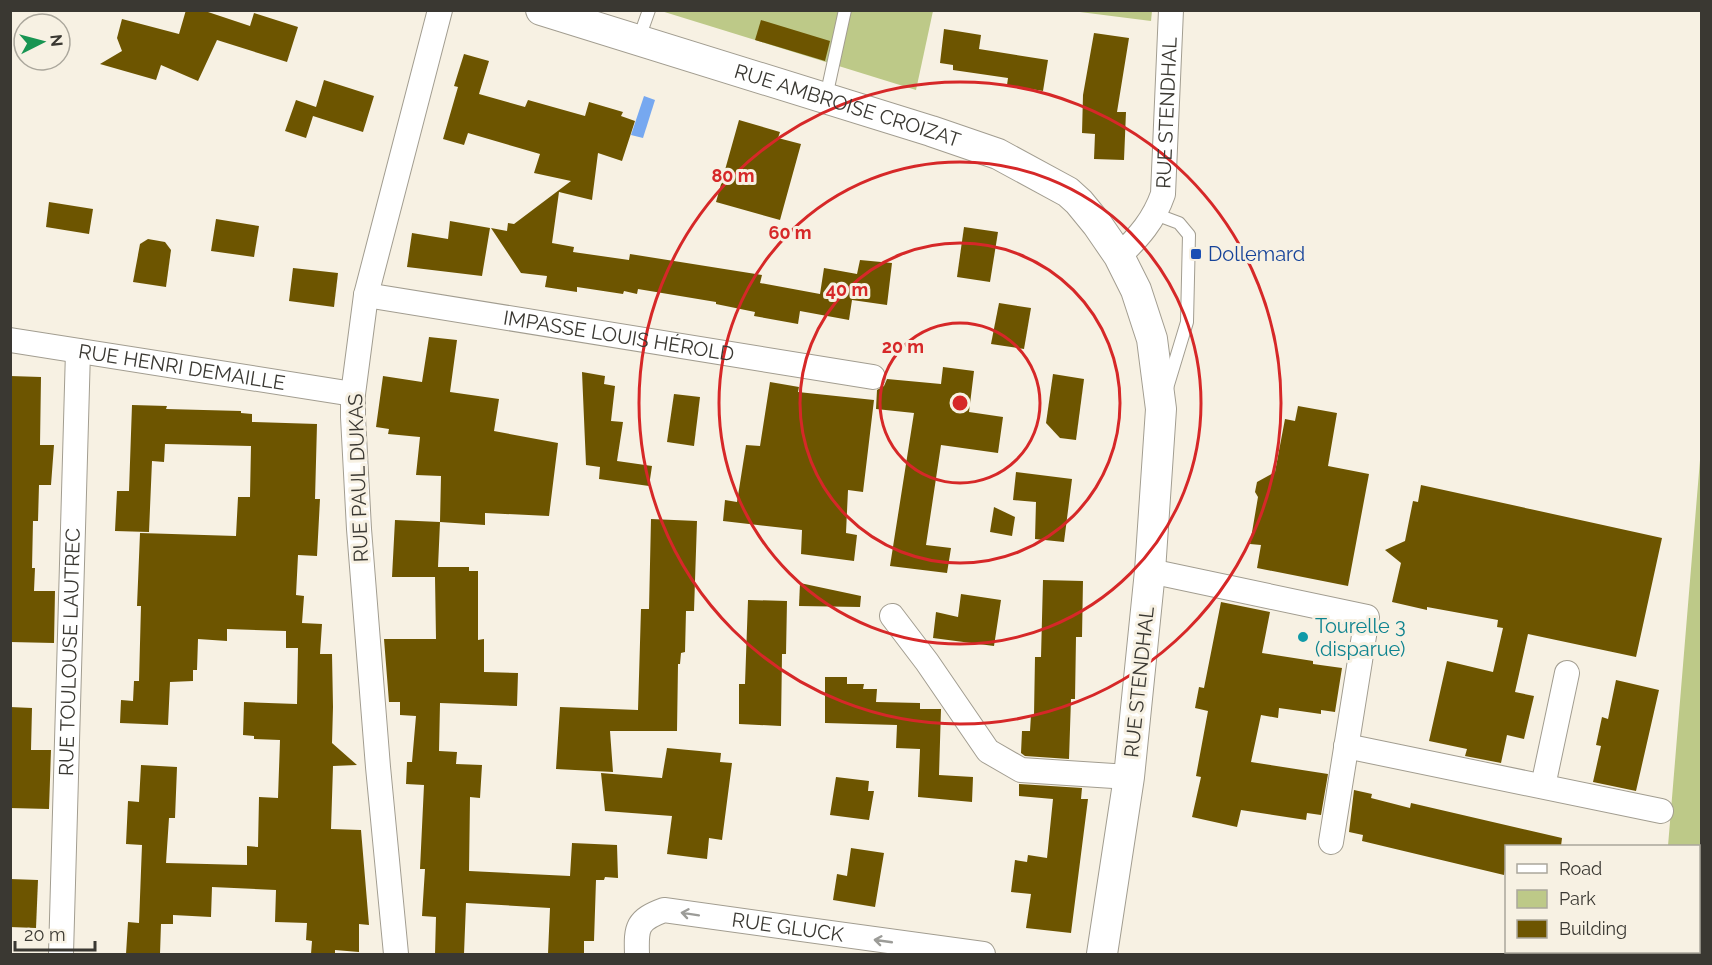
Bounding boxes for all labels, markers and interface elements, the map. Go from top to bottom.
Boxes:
north arrow [12,12,72,72]
text: N [46,33,67,48]
street label: RUE STENDHAL [1151,36,1182,189]
street label: RUE AMBROISE CROIZAT [732,59,964,152]
text: 80 m [711,165,755,186]
text: 60 m [768,222,812,243]
place label: Dollemard [1208,242,1305,266]
marker: Dollemard [1189,247,1203,261]
text: 40 m [826,279,868,300]
street label: IMPASSE LOUIS HÉROLD [502,305,736,366]
text: 20 m [882,336,924,357]
street label: RUE HENRI DEMAILLE [77,339,287,395]
street label: RUE PAUL DUKAS [343,393,373,563]
centre of rings [950,393,970,413]
street label: RUE TOULOUSE LAUTREC [54,528,85,776]
street label: RUE STENDHAL [1119,605,1159,759]
place label: Tourelle 3 (disparue) [1315,614,1406,661]
marker: Tourelle 3 (disparue) [1296,630,1310,644]
legend [1505,845,1700,953]
text: Road [1559,858,1602,879]
text: Park [1559,888,1596,909]
street label: RUE GLUCK [730,907,845,947]
one-way arrow [680,908,700,919]
scale bar [15,914,94,952]
text: Building [1559,918,1627,939]
text: 20 m [24,924,66,945]
one-way arrow [874,935,893,946]

